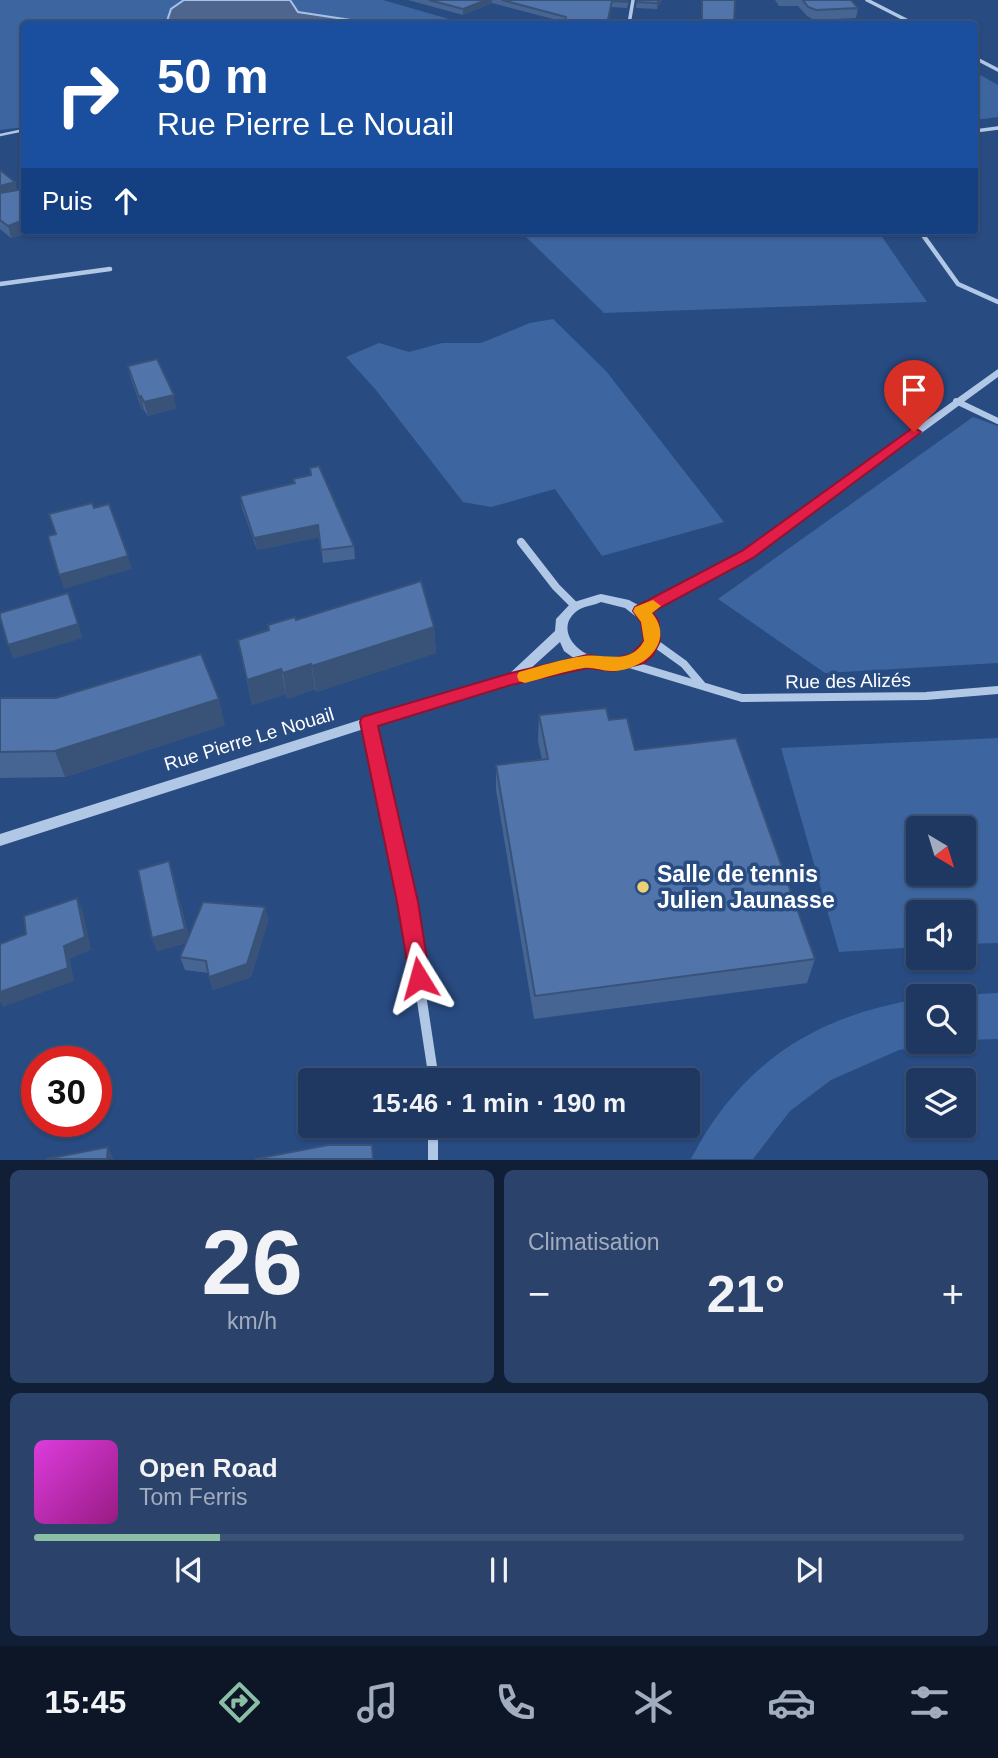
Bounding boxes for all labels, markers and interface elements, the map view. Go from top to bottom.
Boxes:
icon: right [42,49,133,140]
text: 50 m [157,49,269,103]
text: Rue Pierre Le Nouail [157,106,454,142]
icon: ahead [107,182,145,220]
text: Puis [42,186,93,216]
pin [884,360,944,432]
icon: arrive [895,371,933,409]
street label: Rue des Alizés [785,669,911,693]
street label: Rue Pierre Le Nouail [162,703,336,775]
north arrow [906,816,976,886]
map controls [906,816,976,1138]
place label: Salle de tennis Julien Jaunasse [657,861,835,913]
marker: Salle de tennis Julien Jaunasse [635,879,651,895]
button: sound [906,900,976,970]
position arrow [382,941,456,1015]
button: search [906,984,976,1054]
speed limit sign: 30 [21,1046,112,1137]
button: layers [906,1068,976,1138]
text: 15:46 · 1 min · 190 m [372,1088,626,1118]
text: 26 [201,1212,303,1313]
text: Climatisation [528,1229,660,1255]
text: 21° [707,1265,785,1323]
text: − [528,1273,550,1315]
text: + [942,1273,964,1315]
text: km/h [227,1308,277,1334]
text: Open Road [139,1453,278,1483]
text: Tom Ferris [139,1484,248,1510]
icon: previous [170,1551,208,1589]
icon: pause [480,1551,518,1589]
icon: next [790,1551,828,1589]
icon: directions [215,1678,264,1727]
icon: music [353,1678,402,1727]
icon: phone [491,1678,540,1727]
icon: climate [629,1678,678,1727]
icon: car [767,1678,816,1727]
icon: filters [905,1678,954,1727]
text: 15:45 [44,1684,126,1720]

